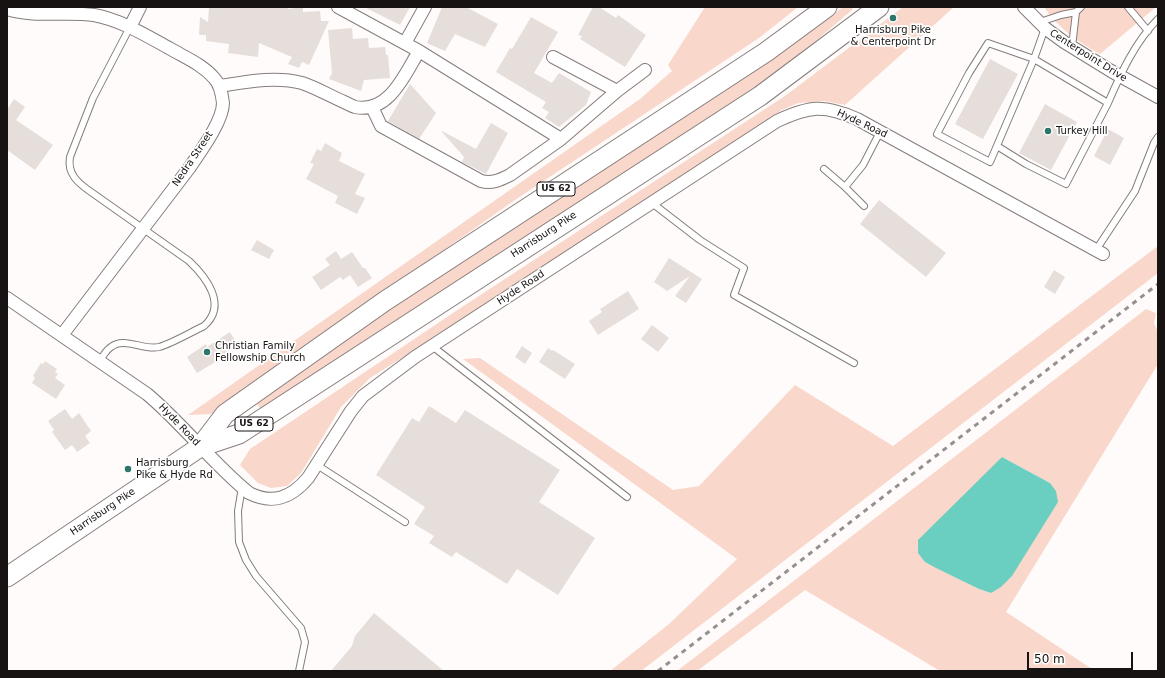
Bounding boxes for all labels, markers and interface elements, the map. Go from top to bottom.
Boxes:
marker: Harrisburg Pike & Centerpoint Dr [888,13,898,23]
place label: Harrisburg Pike & Centerpoint Dr [850,24,936,48]
street label: Centerpoint Drive [1047,27,1129,85]
street label: Hyde Road [835,107,889,141]
place label: Turkey Hill [1056,125,1108,137]
marker: Turkey Hill [1043,126,1053,136]
street label: Nedra Street [170,129,216,189]
road number: US 62 [537,182,575,196]
street label: Harrisburg Pike [509,209,579,261]
street label: Hyde Road [495,268,547,308]
place label: Christian Family Fellowship Church [215,340,305,364]
marker: Christian Family Fellowship Church [202,347,212,357]
street label: Hyde Road [156,401,202,449]
road number: US 62 [235,417,273,431]
place label: Harrisburg Pike & Hyde Rd [136,457,213,480]
marker: Harrisburg Pike & Hyde Rd [123,464,133,474]
street label: Harrisburg Pike [68,486,138,538]
scale bar [1029,644,1135,670]
text: 50 m [1034,652,1065,666]

